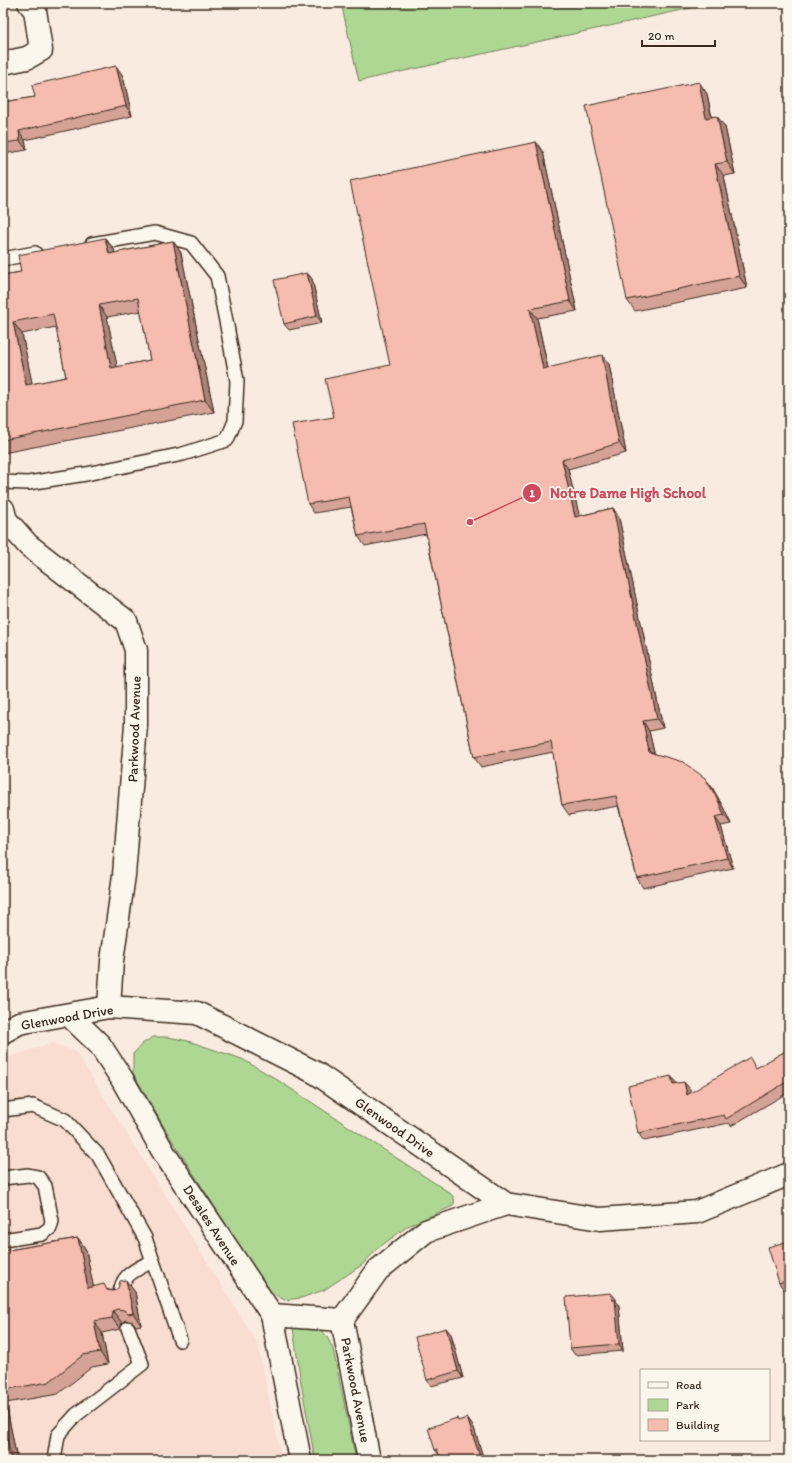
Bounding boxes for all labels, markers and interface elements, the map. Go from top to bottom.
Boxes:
scale bar [642,22,715,48]
text: 20 m [648,29,675,43]
callout: Notre Dame High School [522,479,714,506]
text: Notre Dame High School [550,484,707,503]
text: 1 [529,486,535,500]
street label: Parkwood Avenue [124,675,145,783]
street label: Glenwood Drive [19,1001,115,1034]
street label: Glenwood Drive [351,1094,438,1161]
street label: Desales Avenue [179,1182,244,1269]
street label: Parkwood Avenue [337,1336,374,1444]
legend [640,1369,770,1441]
text: Road [676,1378,702,1392]
text: Park [676,1398,700,1412]
text: Building [676,1418,720,1432]

